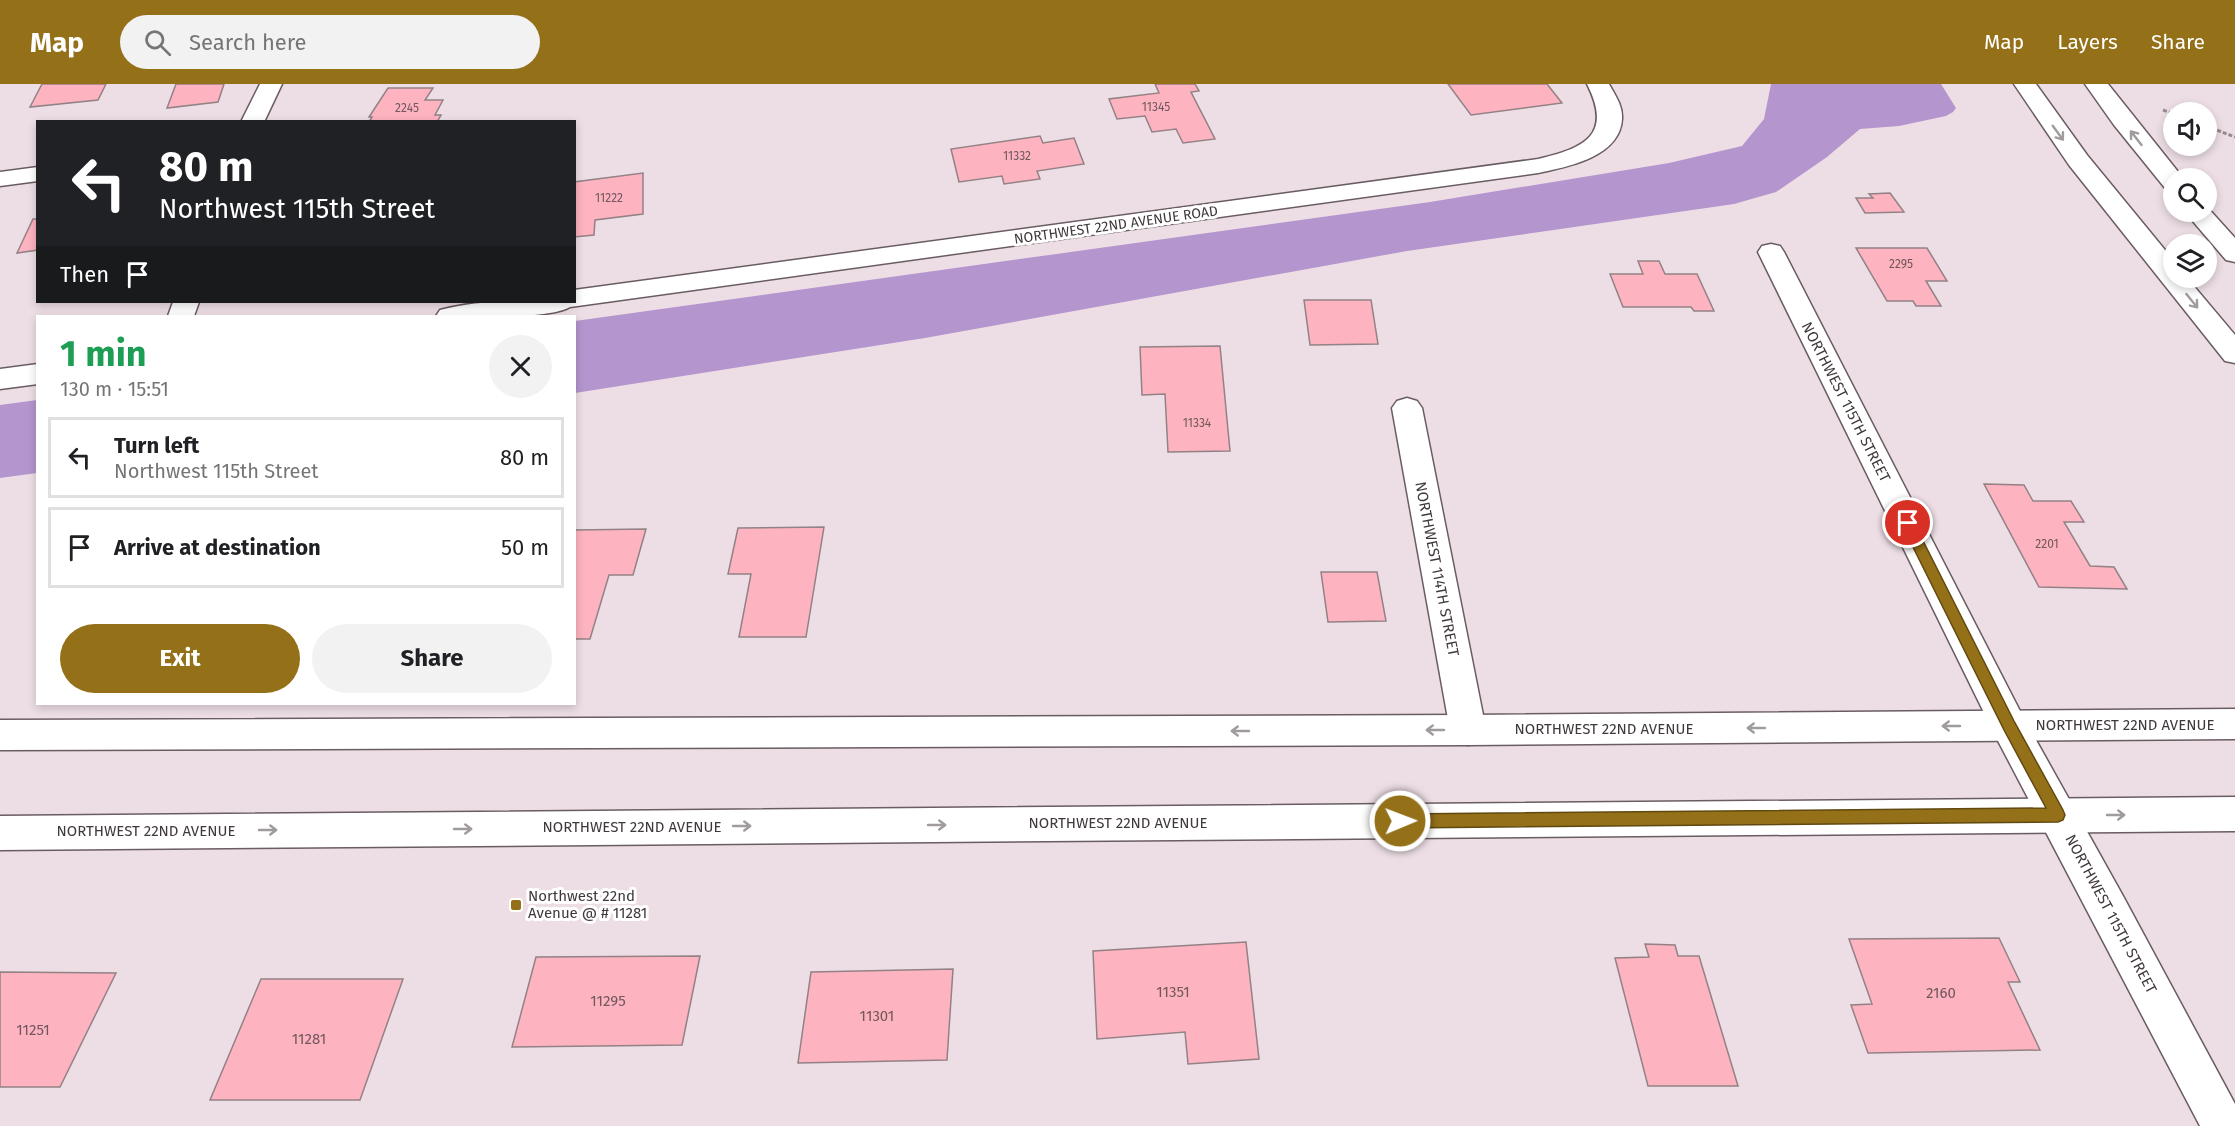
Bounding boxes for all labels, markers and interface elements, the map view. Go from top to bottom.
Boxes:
search box [120,15,540,69]
text: Map [30,26,84,59]
icon: search [141,26,174,59]
text: Search here [189,29,307,56]
text: Map [1984,29,2024,55]
text: Layers [2057,29,2118,55]
text: Share [2151,29,2205,55]
house number: 11345 [1142,100,1170,114]
house number: 2245 [395,101,419,115]
map controls [2163,102,2217,288]
button: sound [2163,102,2217,156]
one-way arrow [2052,124,2064,140]
one-way arrow [2130,130,2143,146]
text: 80 m [159,142,253,192]
icon: left [60,144,138,222]
house number: 11332 [1003,149,1031,163]
button: search [2163,168,2217,222]
house number: 11222 [595,191,623,205]
text: Northwest 115th Street [159,193,435,225]
street label: NORTHWEST 22ND AVENUE ROAD [1013,202,1219,248]
button: layers [2163,234,2217,288]
house number: 2295 [1889,257,1913,271]
icon: arrive [121,258,154,291]
text: Then [60,261,109,288]
one-way arrow [2186,293,2199,309]
street label: NORTHWEST 115TH STREET [1798,319,1894,485]
text: 1 min [60,332,147,376]
button: close [489,335,552,398]
text: 130 m · 15:51 [60,377,169,401]
house number: 11334 [1183,416,1212,430]
text: Turn left [114,432,199,459]
icon: left [63,441,96,474]
text: 80 m [500,444,549,471]
text: Northwest 115th Street [114,459,319,483]
street label: NORTHWEST 114TH STREET [1411,480,1463,658]
pin [1882,497,1933,548]
icon: arrive [1891,506,1924,539]
icon: arrive [63,531,96,564]
text: Arrive at destination [114,534,321,561]
text: 50 m [501,534,549,561]
house number: 2201 [2035,537,2059,551]
button: Exit [60,624,300,693]
button: Share [312,624,552,693]
street label: NORTHWEST 22ND AVENUE [2036,716,2214,734]
street label: NORTHWEST 22ND AVENUE [1515,720,1693,738]
one-way arrow [1941,720,1961,732]
one-way arrow [1746,722,1766,733]
one-way arrow [1425,724,1445,736]
one-way arrow [1230,725,1250,737]
position arrow [1368,789,1432,853]
one-way arrow [2106,809,2126,821]
street label: NORTHWEST 22ND AVENUE [1029,814,1207,832]
street label: NORTHWEST 22ND AVENUE [543,818,721,836]
one-way arrow [927,819,947,831]
one-way arrow [732,821,752,832]
street label: NORTHWEST 22ND AVENUE [57,822,235,840]
one-way arrow [453,823,473,835]
one-way arrow [258,824,278,836]
street label: NORTHWEST 115TH STREET [2061,831,2161,997]
place label: Northwest 22nd Avenue @ # 11281 [528,887,647,922]
marker: Northwest 22nd Avenue @ # 11281 [509,898,523,912]
house number: 11351 [1156,983,1190,1001]
house number: 2160 [1926,984,1956,1002]
house number: 11295 [590,992,626,1010]
house number: 11301 [860,1007,894,1025]
house number: 11251 [16,1021,50,1039]
house number: 11281 [292,1030,326,1048]

